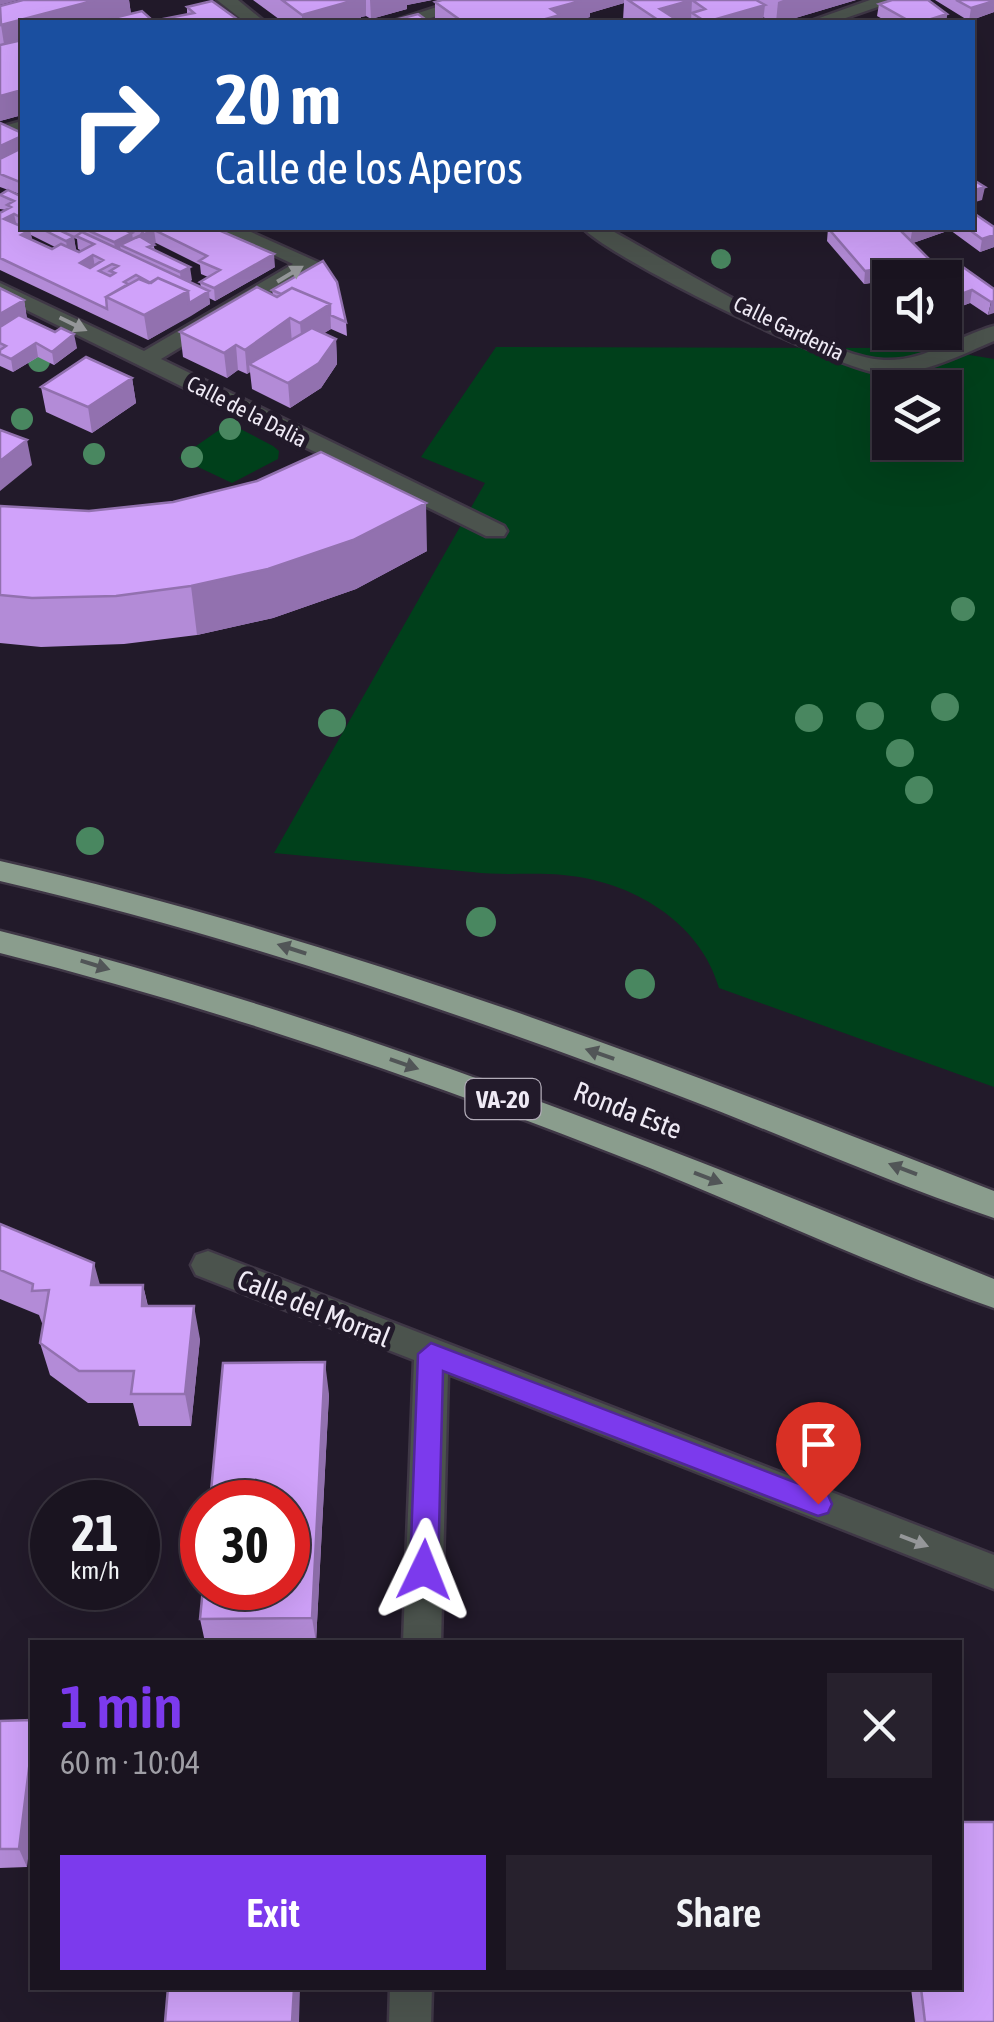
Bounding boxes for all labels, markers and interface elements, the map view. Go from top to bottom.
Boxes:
text: 20 m [215,59,341,139]
icon: right [50,60,180,190]
text: Calle de los Aperos [215,142,523,194]
map controls [872,260,962,460]
button: sound [872,260,962,350]
one-way arrow [276,266,304,283]
street label: Calle Gardenia [730,290,848,366]
one-way arrow [59,316,88,333]
street label: Calle de la Dalia [183,370,311,452]
button: layers [872,370,962,460]
one-way arrow [277,940,307,955]
one-way arrow [80,958,110,973]
one-way arrow [584,1046,614,1061]
one-way arrow [389,1058,419,1073]
street label: Ronda Este [569,1075,687,1145]
road number: VA-20 [466,1079,540,1119]
one-way arrow [888,1161,918,1176]
one-way arrow [694,1171,724,1187]
street label: Calle del Morral [233,1263,396,1353]
pin [776,1402,861,1505]
icon: arrive [791,1417,846,1472]
speed limit sign: 30 [180,1480,310,1610]
text: 21 [71,1504,118,1562]
position arrow [372,1518,476,1622]
one-way arrow [899,1534,929,1549]
text: km/h [70,1556,120,1584]
text: 1 min [60,1672,183,1741]
button: close [827,1673,932,1778]
text: 60 m · 10:04 [60,1744,200,1781]
button: Exit [60,1855,486,1970]
button: Share [506,1855,932,1970]

